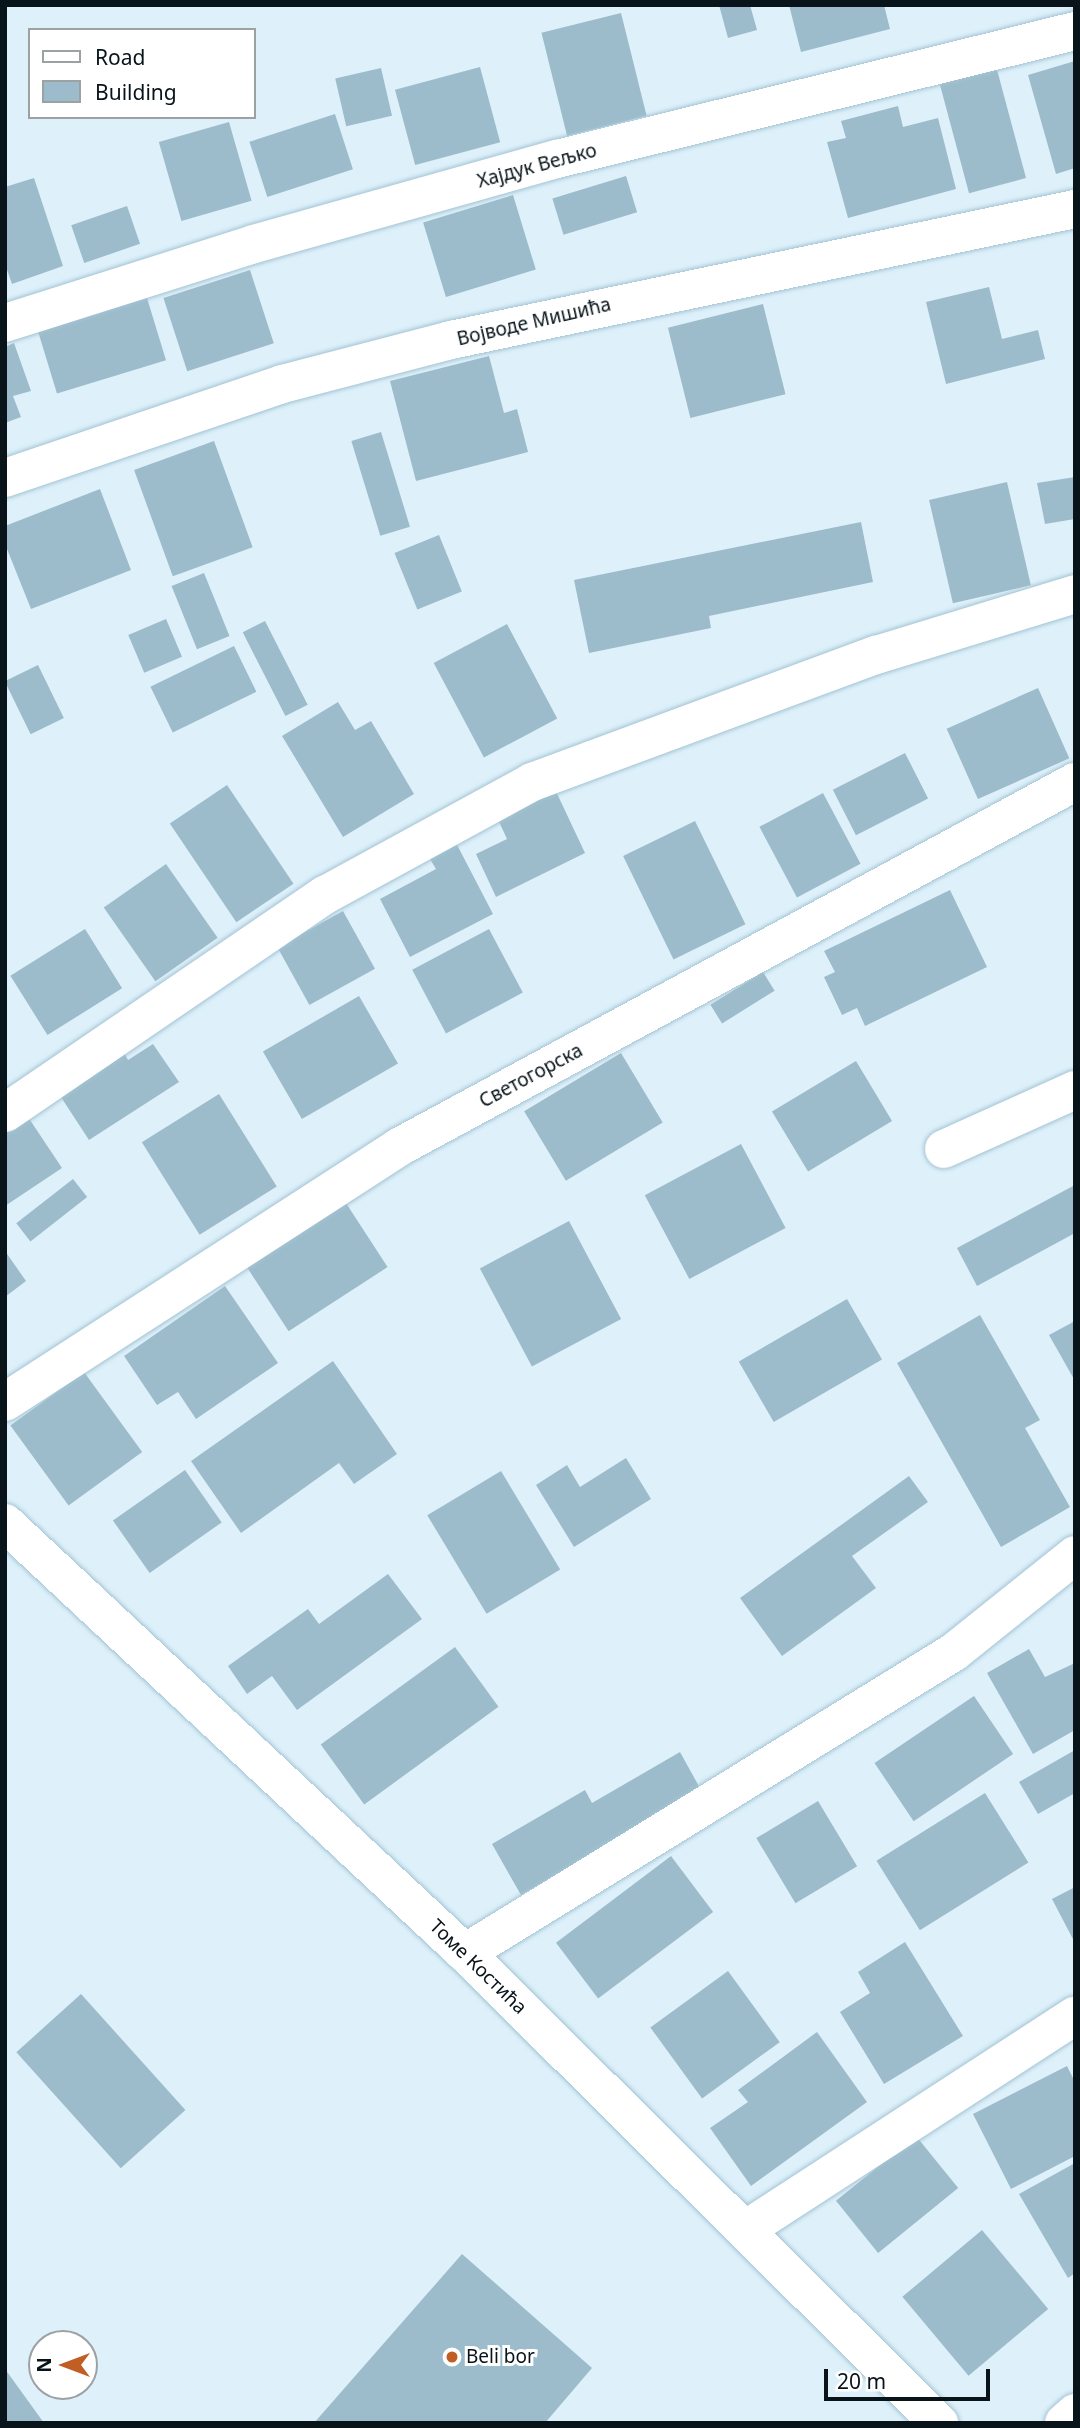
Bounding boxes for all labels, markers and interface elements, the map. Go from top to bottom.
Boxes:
legend [28,28,256,119]
text: Road [95,43,145,71]
text: Building [95,78,177,106]
street label: Хајдук Вељко [475,139,599,193]
street label: Војводе Мишића [455,293,613,351]
street label: Светогорска [475,1039,587,1113]
street label: Томе Костића [425,1915,531,2019]
north arrow [28,2330,98,2400]
place label: Beli bor [466,2346,535,2368]
marker: Beli bor [444,2349,460,2365]
scale bar [828,2354,994,2398]
text: N [31,2357,57,2373]
text: 20 m [837,2367,886,2395]

